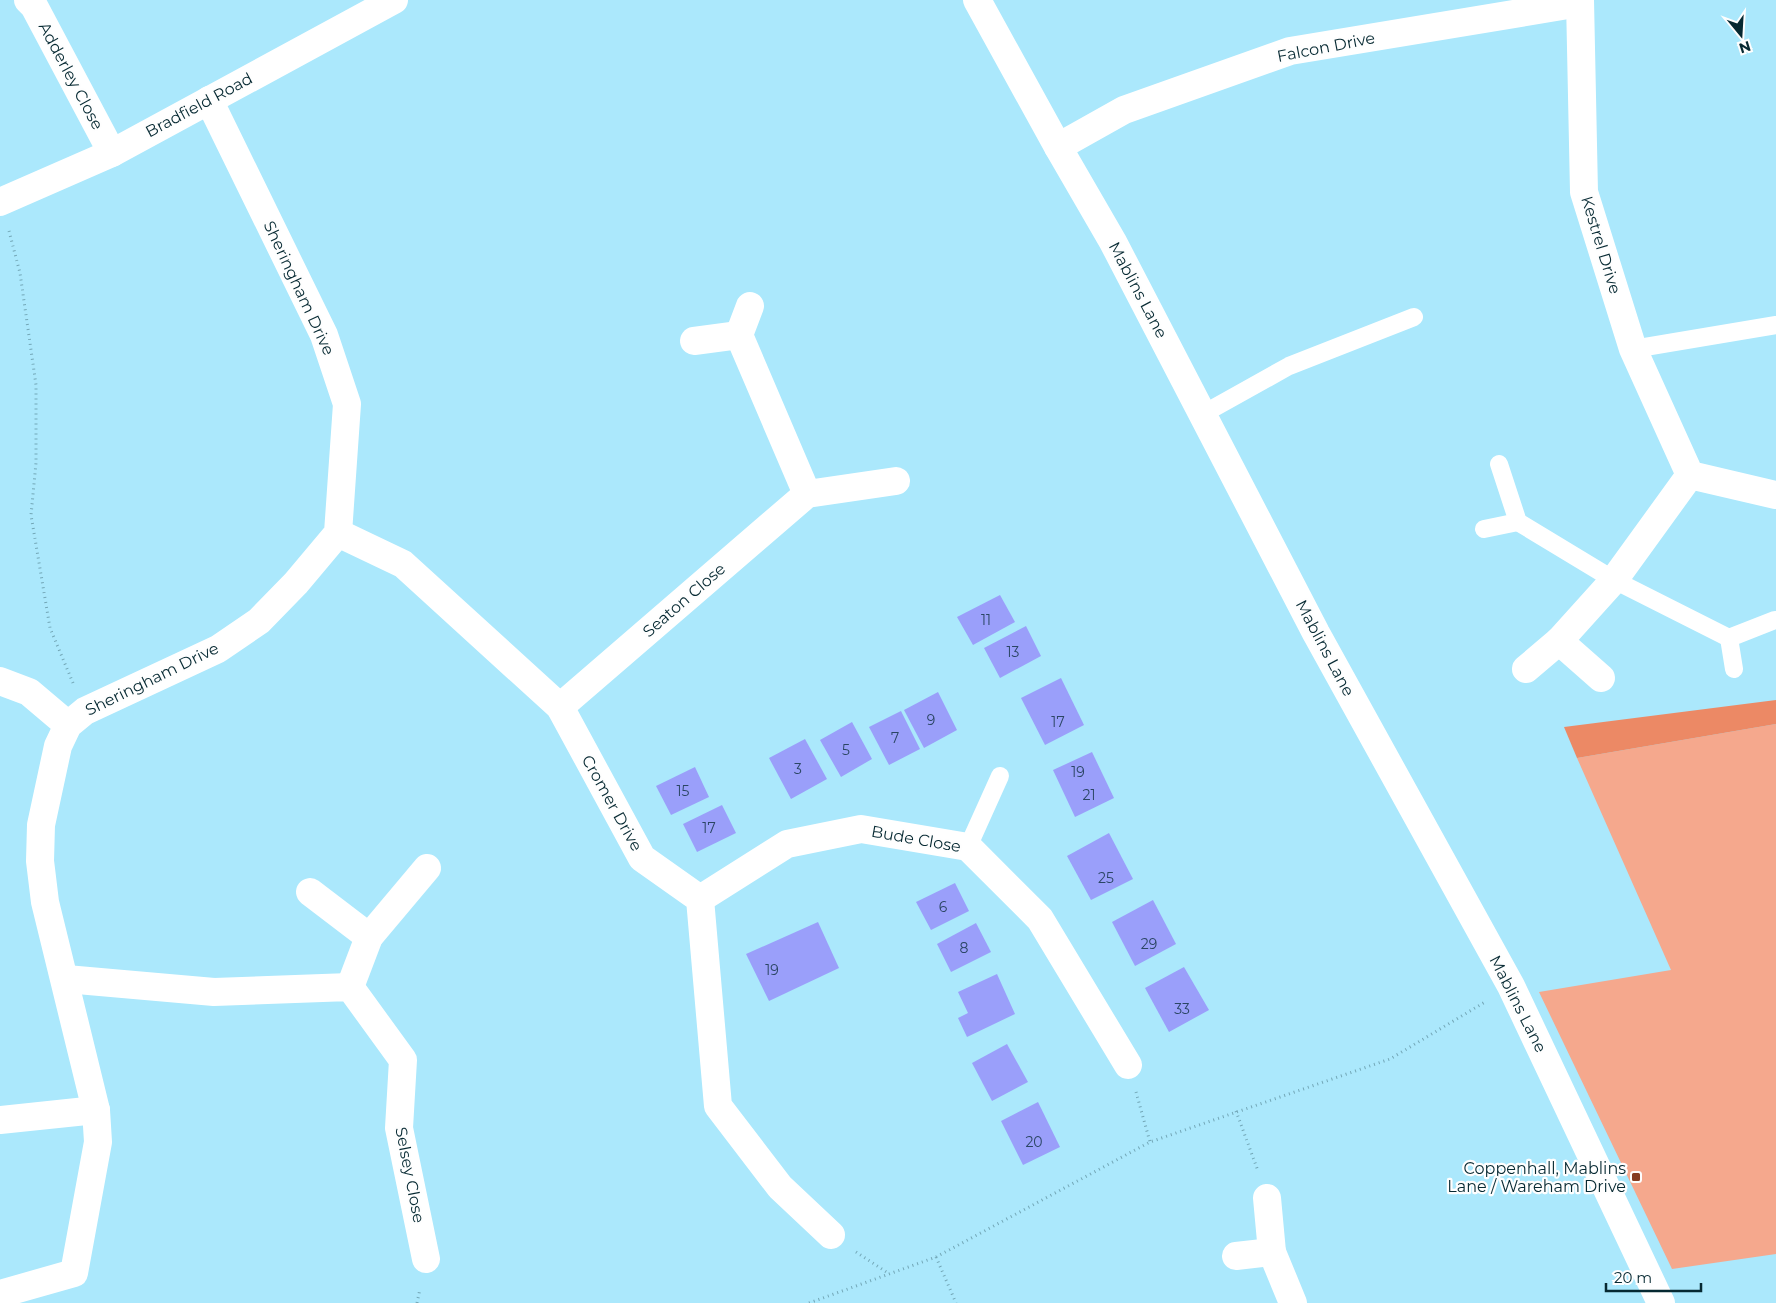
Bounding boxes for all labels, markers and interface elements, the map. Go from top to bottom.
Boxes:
north arrow [1716,10,1766,60]
street label: Adderley Close [35,19,107,133]
street label: Falcon Drive [1275,28,1377,66]
text: N [1737,37,1753,58]
street label: Bradfield Road [142,69,256,141]
street label: Kestrel Drive [1577,194,1625,296]
street label: Sheringham Drive [260,218,338,358]
street label: Mablins Lane [1105,239,1171,341]
street label: Seaton Close [639,559,729,641]
street label: Mablins Lane [1292,597,1358,699]
house number: 11 [981,611,991,629]
street label: Sheringham Drive [82,638,222,720]
house number: 13 [1007,643,1020,661]
house number: 9 [927,711,935,729]
house number: 17 [1051,713,1065,731]
house number: 7 [891,729,899,747]
house number: 5 [842,741,850,759]
street label: Cromer Drive [578,752,646,854]
house number: 3 [794,760,802,778]
house number: 19 [1071,763,1085,781]
house number: 15 [677,782,690,800]
house number: 21 [1082,786,1096,804]
house number: 17 [702,819,716,837]
street label: Bude Close [870,822,962,856]
house number: 25 [1098,869,1114,887]
house number: 6 [939,898,948,916]
house number: 29 [1141,935,1157,953]
house number: 8 [960,939,969,957]
street label: Mablins Lane [1485,952,1551,1056]
house number: 19 [765,961,779,979]
house number: 33 [1174,1000,1190,1018]
street label: Selsey Close [391,1125,429,1225]
house number: 20 [1025,1133,1043,1151]
place label: Coppenhall, Mablins Lane / Wareham Drive [1447,1159,1626,1196]
marker: Coppenhall, Mablins Lane / Wareham Drive [1630,1171,1642,1183]
scale bar [1606,1260,1701,1292]
text: 20 m [1614,1268,1652,1287]

